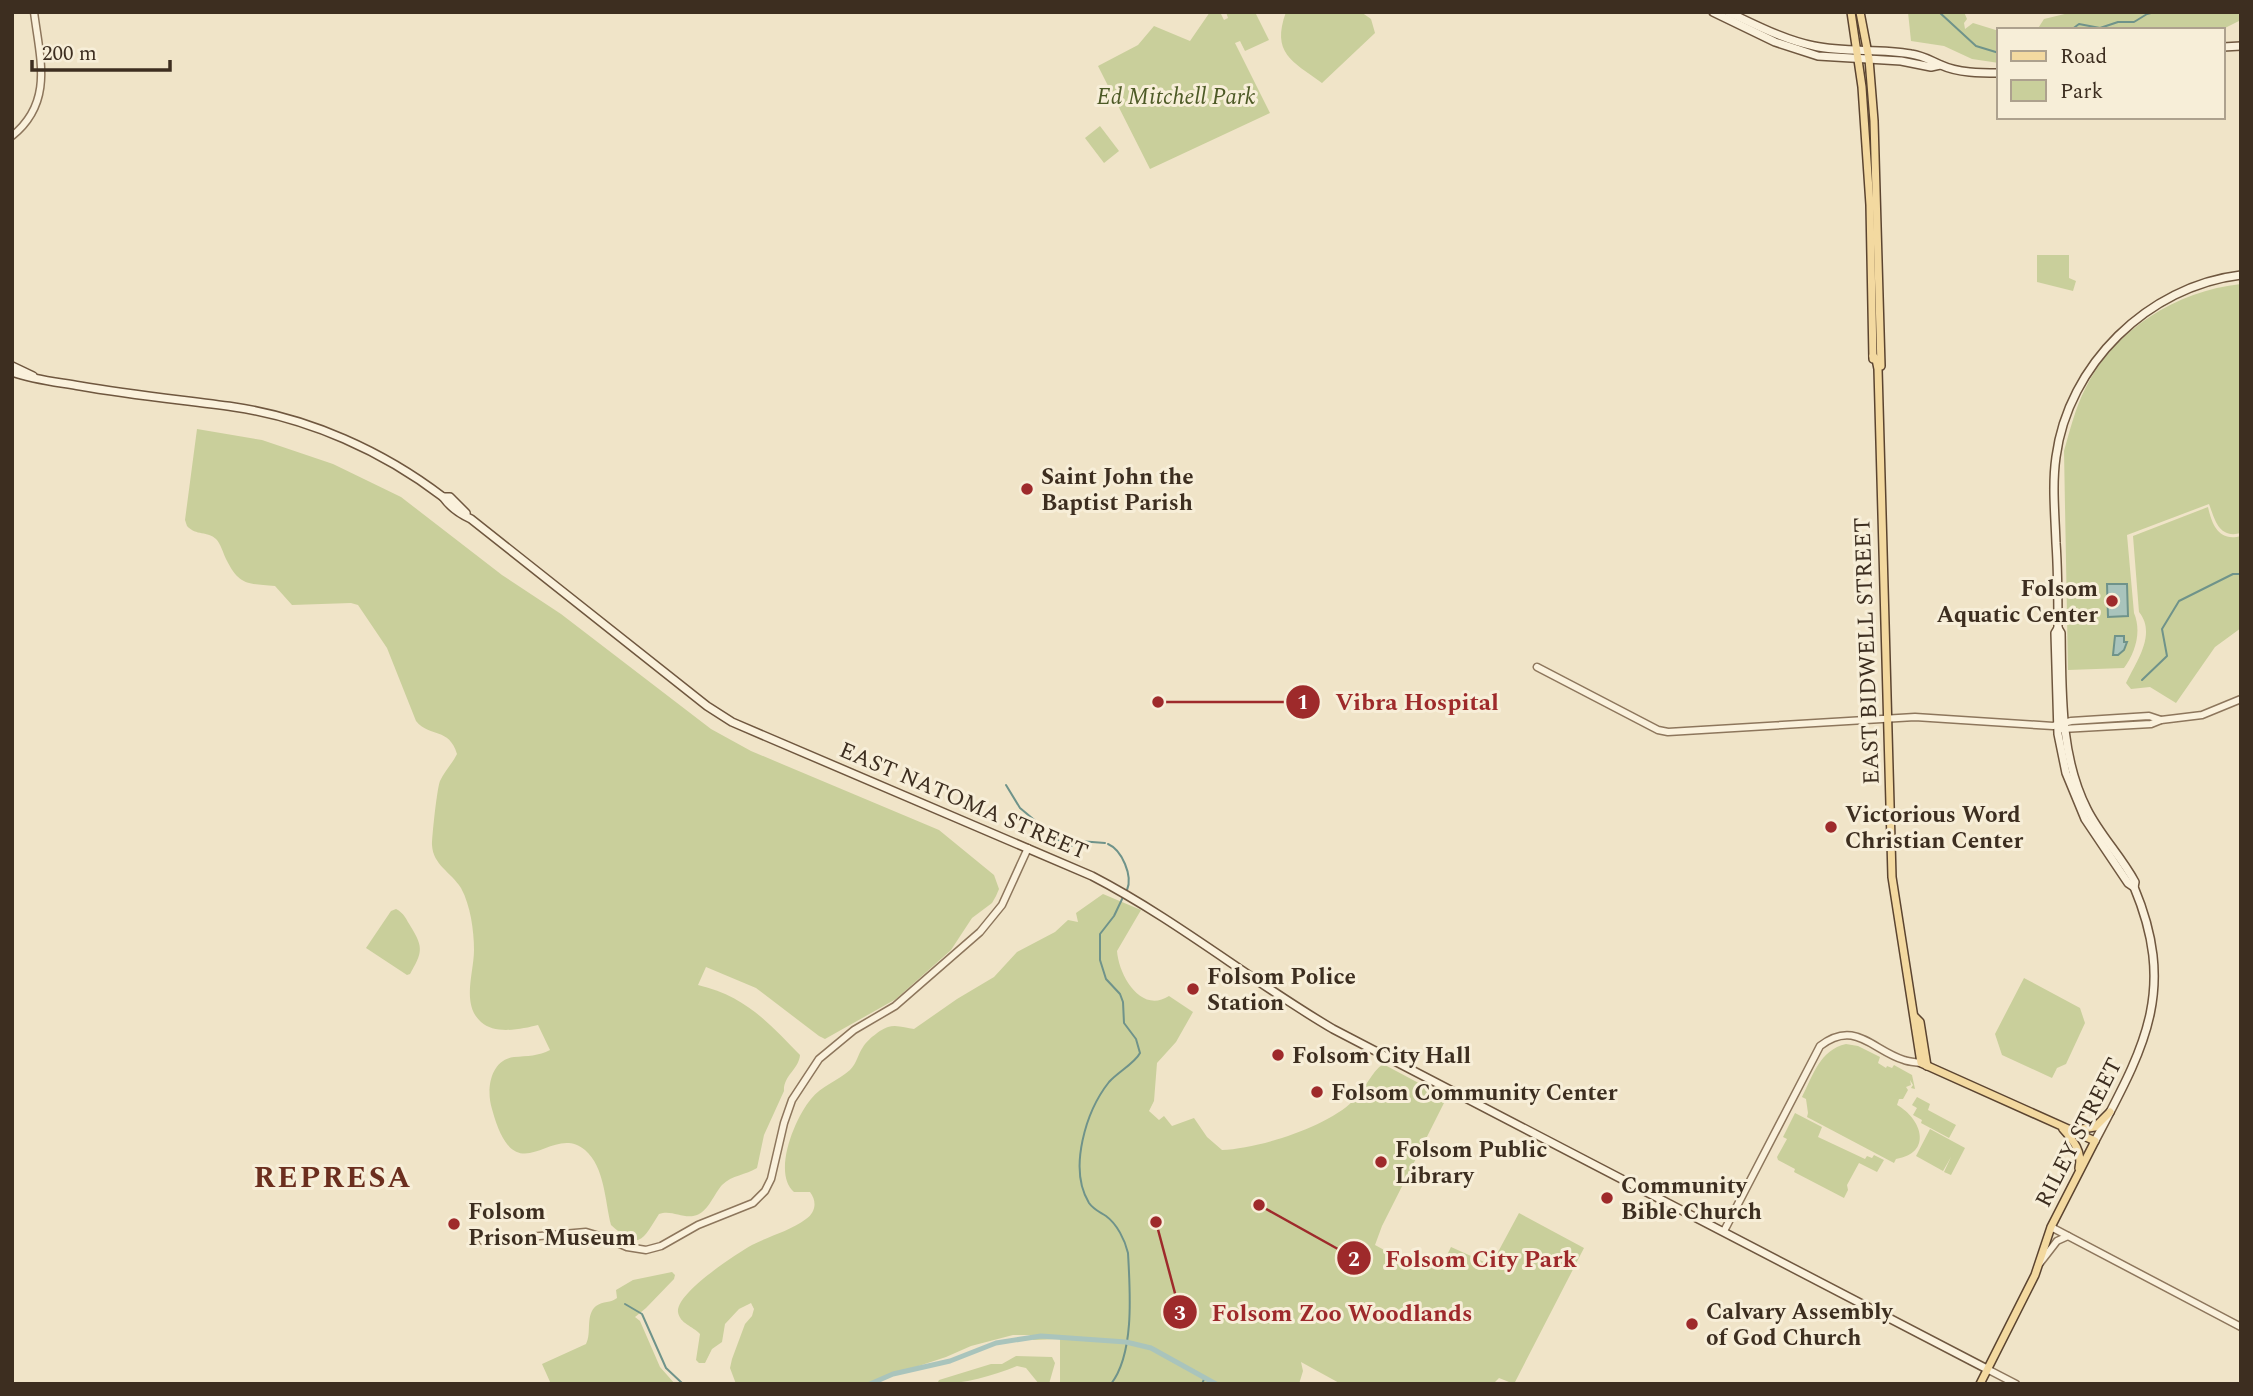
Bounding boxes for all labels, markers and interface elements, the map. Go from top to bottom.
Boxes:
scale bar [32,28,170,72]
legend [1997,28,2225,119]
text: 200 m [42,38,97,70]
text: Road [2060,41,2107,73]
text: Park [2060,76,2104,108]
park label: Ed Mitchell Park [1096,80,1256,115]
place label: Saint John the Baptist Parish [1041,460,1194,521]
marker: Saint John the Baptist Parish [1019,481,1035,497]
street label: EAST BIDWELL STREET [1845,517,1890,785]
place label: Folsom Aquatic Center [1937,572,2098,633]
marker: Folsom Aquatic Center [2104,593,2120,609]
callout: Vibra Hospital [1286,679,1512,724]
text: Vibra Hospital [1335,685,1499,721]
text: 1 [1297,687,1309,719]
street label: EAST NATOMA STREET [834,733,1093,870]
place label: Victorious Word Christian Center [1845,798,2023,859]
marker: Victorious Word Christian Center [1823,819,1839,835]
place label: Folsom Police Station [1207,960,1356,1021]
marker: Folsom Police Station [1185,981,1201,997]
place label: Folsom City Hall [1292,1039,1471,1074]
marker: Folsom City Hall [1270,1047,1286,1063]
street label: RILEY STREET [2027,1052,2132,1214]
place label: Folsom Community Center [1331,1076,1618,1111]
marker: Folsom Community Center [1309,1084,1325,1100]
place label: Folsom Public Library [1395,1133,1547,1194]
marker: Folsom Public Library [1373,1154,1389,1170]
district label: REPRESA [253,1155,413,1201]
place label: Community Bible Church [1621,1169,1762,1230]
marker: Community Bible Church [1599,1190,1615,1206]
place label: Folsom Prison Museum [468,1195,636,1256]
marker: Folsom Prison Museum [446,1216,462,1232]
callout: Folsom City Park [1336,1236,1591,1281]
text: Folsom City Park [1385,1242,1577,1278]
text: 2 [1348,1244,1360,1276]
callout: Folsom Zoo Woodlands [1162,1290,1486,1335]
place label: Calvary Assembly of God Church [1706,1295,1893,1356]
text: Folsom Zoo Woodlands [1212,1296,1472,1332]
text: 3 [1174,1298,1186,1330]
marker: Calvary Assembly of God Church [1684,1316,1700,1332]

